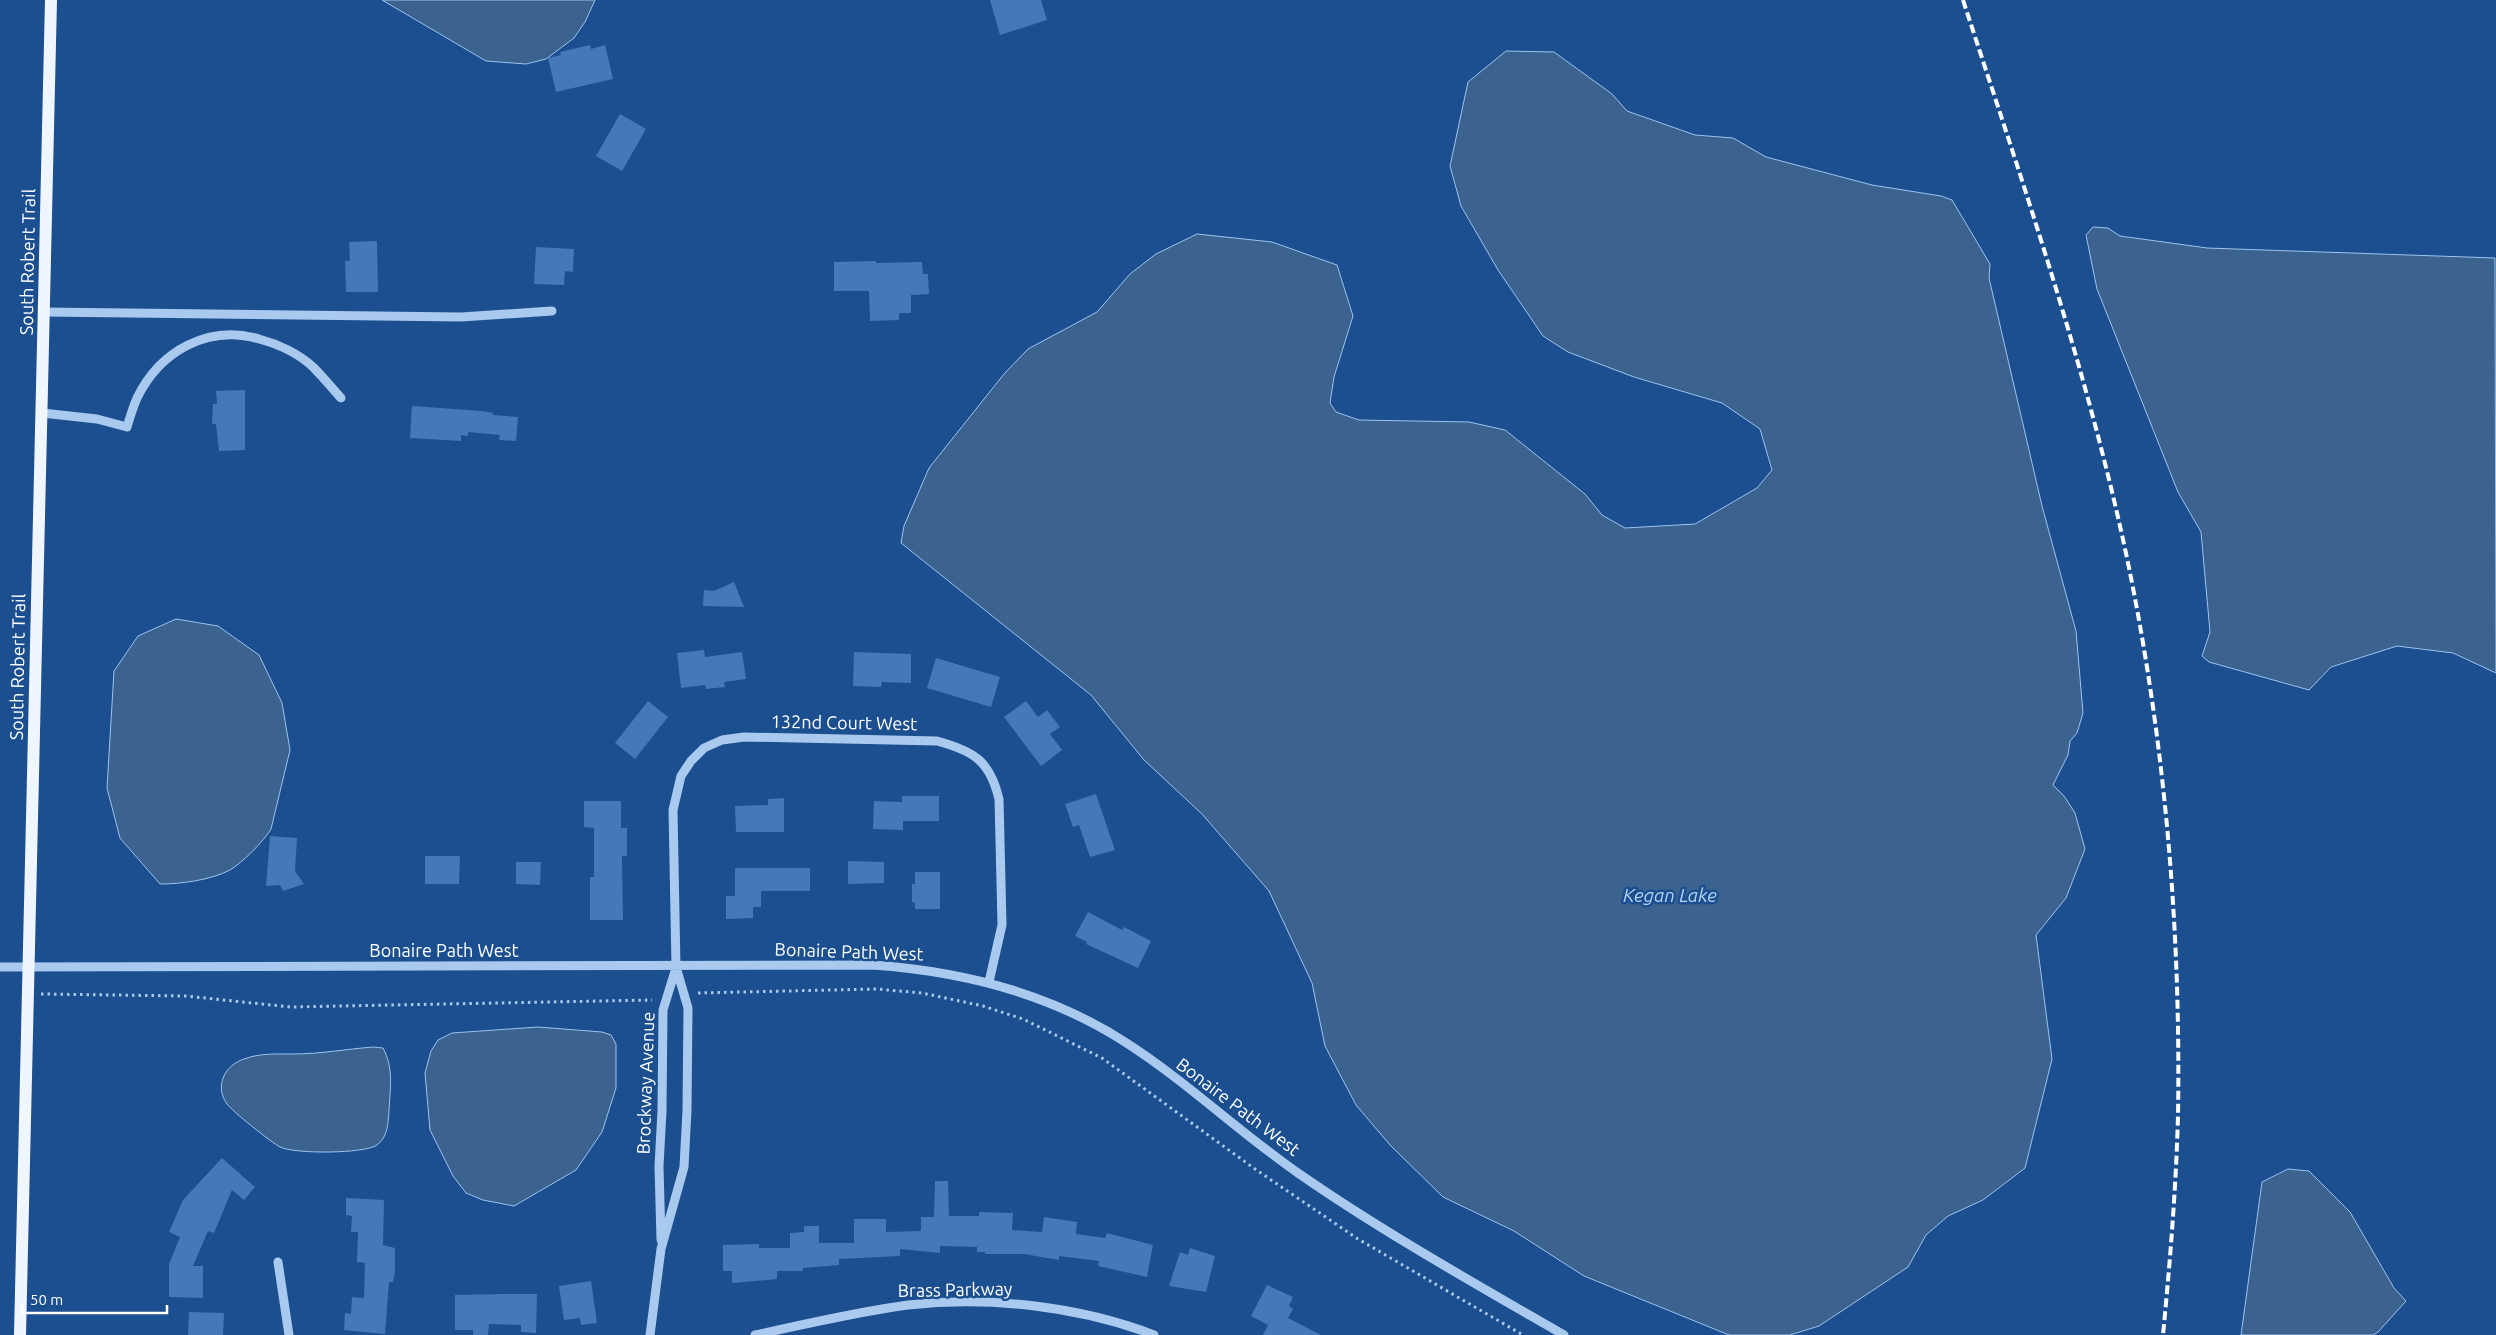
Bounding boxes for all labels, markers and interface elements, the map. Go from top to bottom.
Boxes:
street label: South Robert Trail [16,188,38,335]
street label: South Robert Trail [6,593,28,740]
street label: 132nd Court West [771,711,917,733]
water label: Kegan Lake [1623,884,1717,906]
street label: Bonaire Path West [774,938,924,964]
street label: Bonaire Path West [369,940,519,960]
street label: Brockway Avenue [633,1011,657,1155]
street label: Bonaire Path West [1173,1053,1304,1159]
street label: Brass Parkway [897,1278,1013,1300]
scale bar [22,1282,168,1314]
text: 50 m [30,1291,63,1308]

